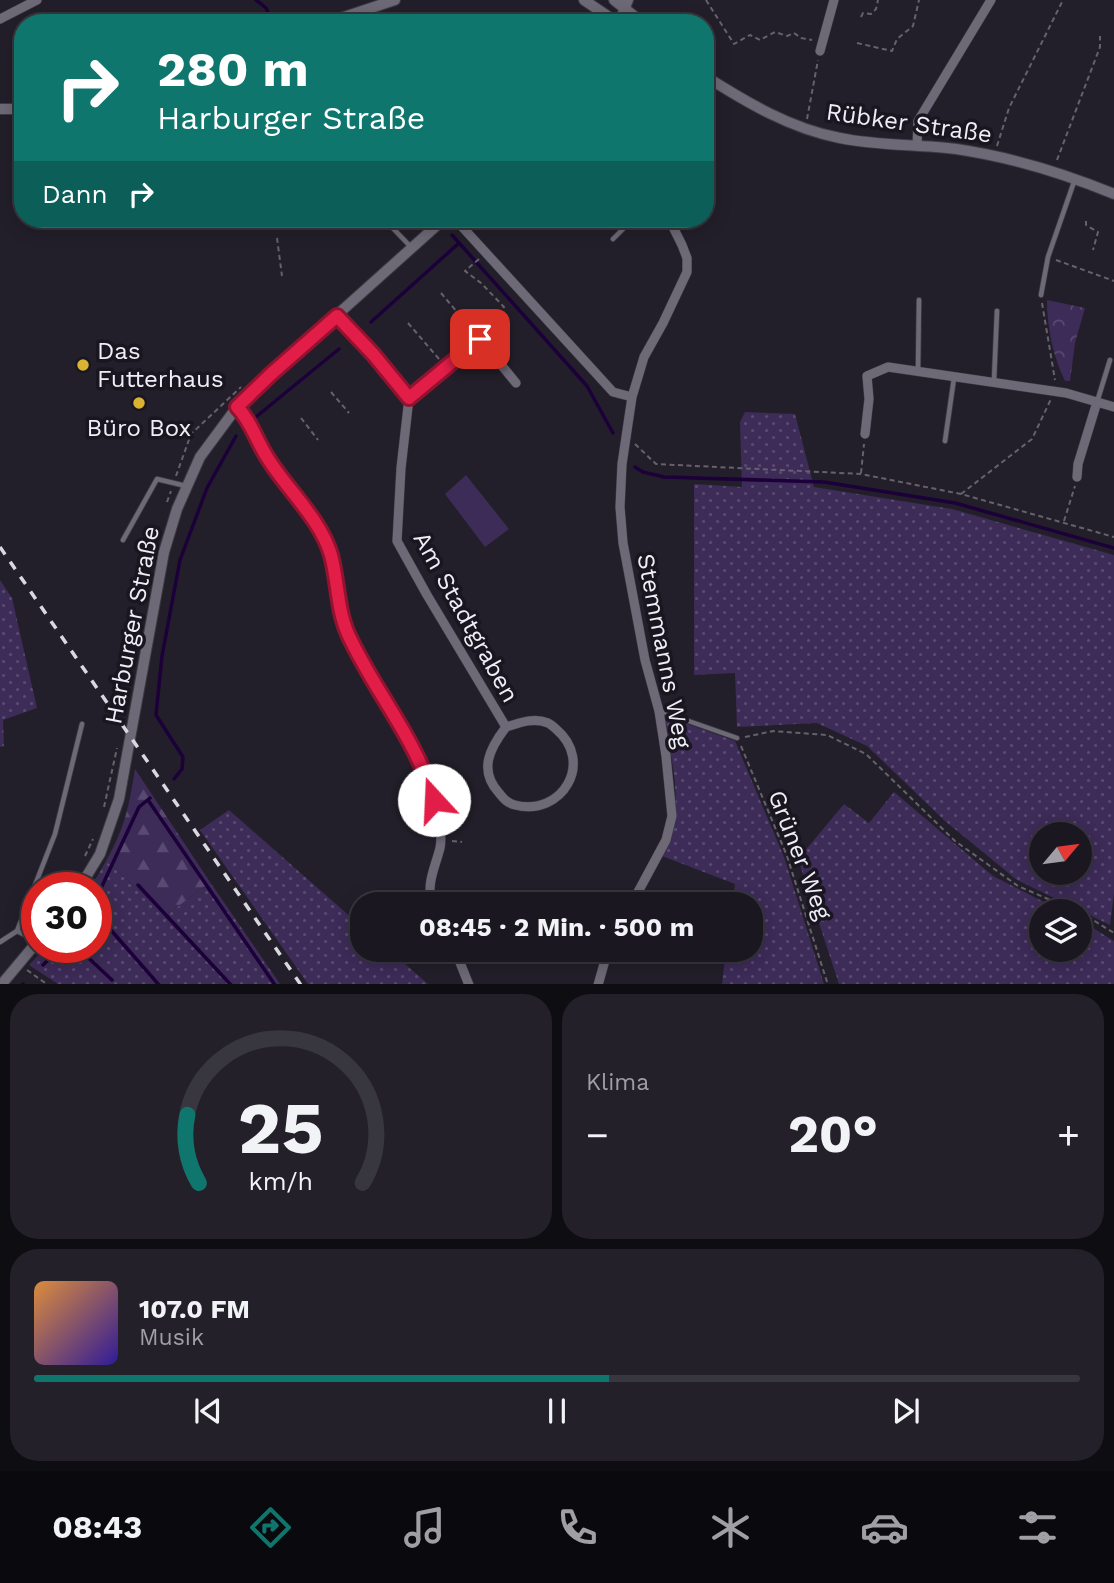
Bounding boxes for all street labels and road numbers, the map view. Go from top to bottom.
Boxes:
street label: Rübker Straße [824,98,994,148]
street label: Harburger Straße [99,524,165,726]
street label: Am Stadtgraben [408,527,524,707]
street label: Stemmanns Weg [631,551,697,751]
street label: Grüner Weg [762,786,838,924]

